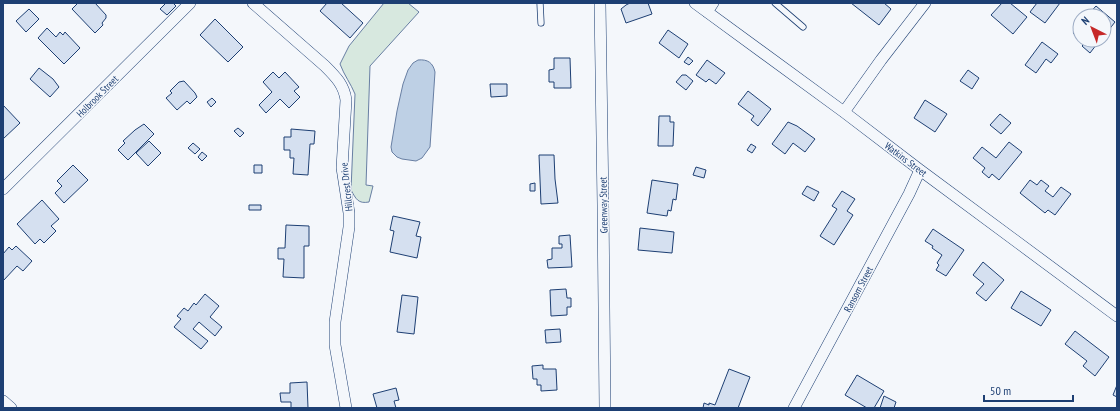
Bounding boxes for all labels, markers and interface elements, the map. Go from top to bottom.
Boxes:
north arrow [1072,8,1112,48]
text: N [1078,13,1092,28]
street label: Holbrook Street [74,72,121,120]
street label: Watkins Street [882,139,930,180]
street label: Hillcrest Drive [337,162,356,212]
street label: Greenway Street [597,176,610,233]
street label: Ransom Street [841,264,876,314]
scale bar [984,377,1073,403]
text: 50 m [990,383,1011,398]

